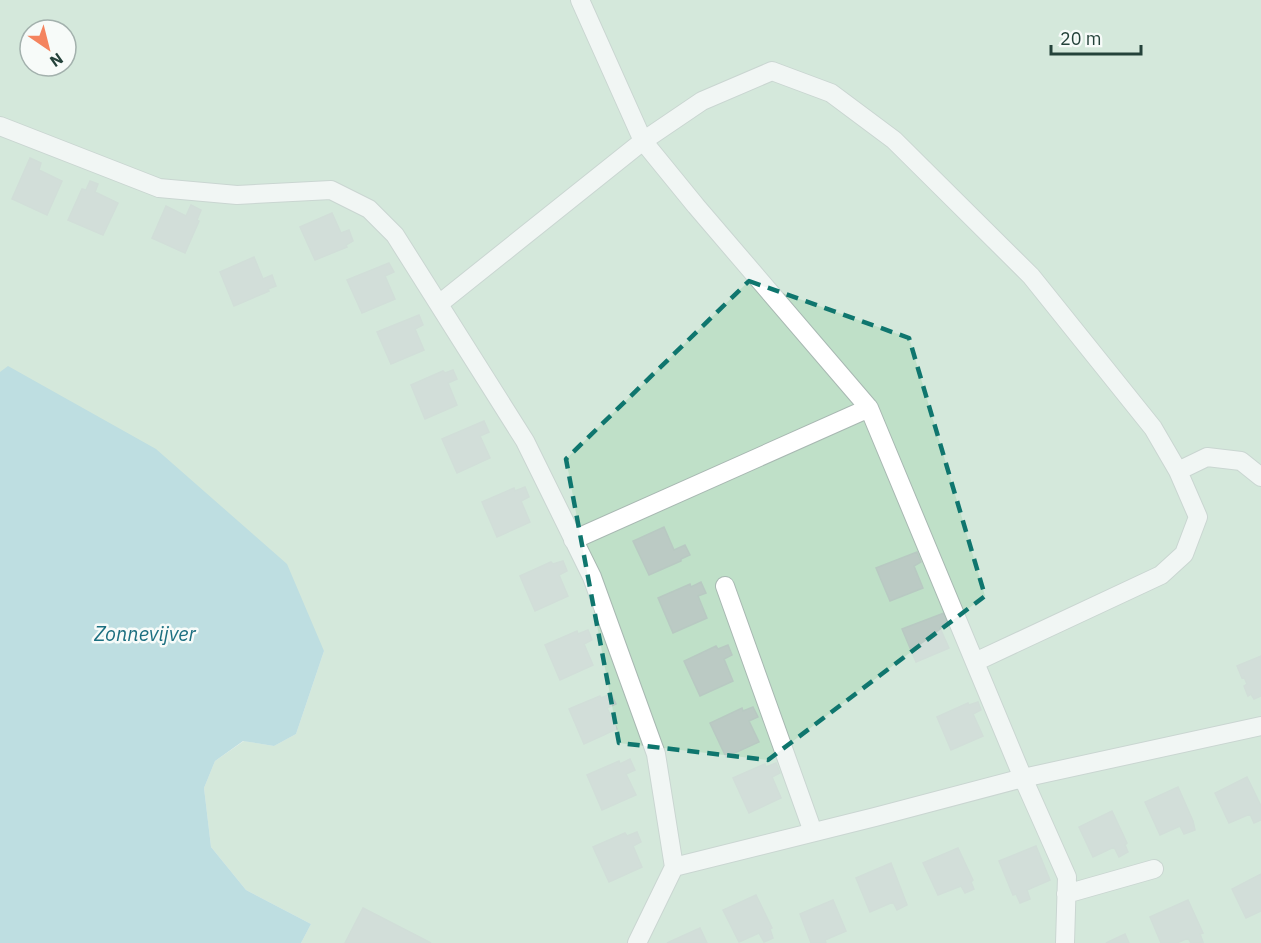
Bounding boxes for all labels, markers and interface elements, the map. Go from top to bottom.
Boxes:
north arrow [18,18,78,78]
scale bar [1051,18,1141,56]
text: 20 m [1060,27,1102,50]
text: N [46,49,67,72]
water label: Zonnevijver [93,620,197,647]

